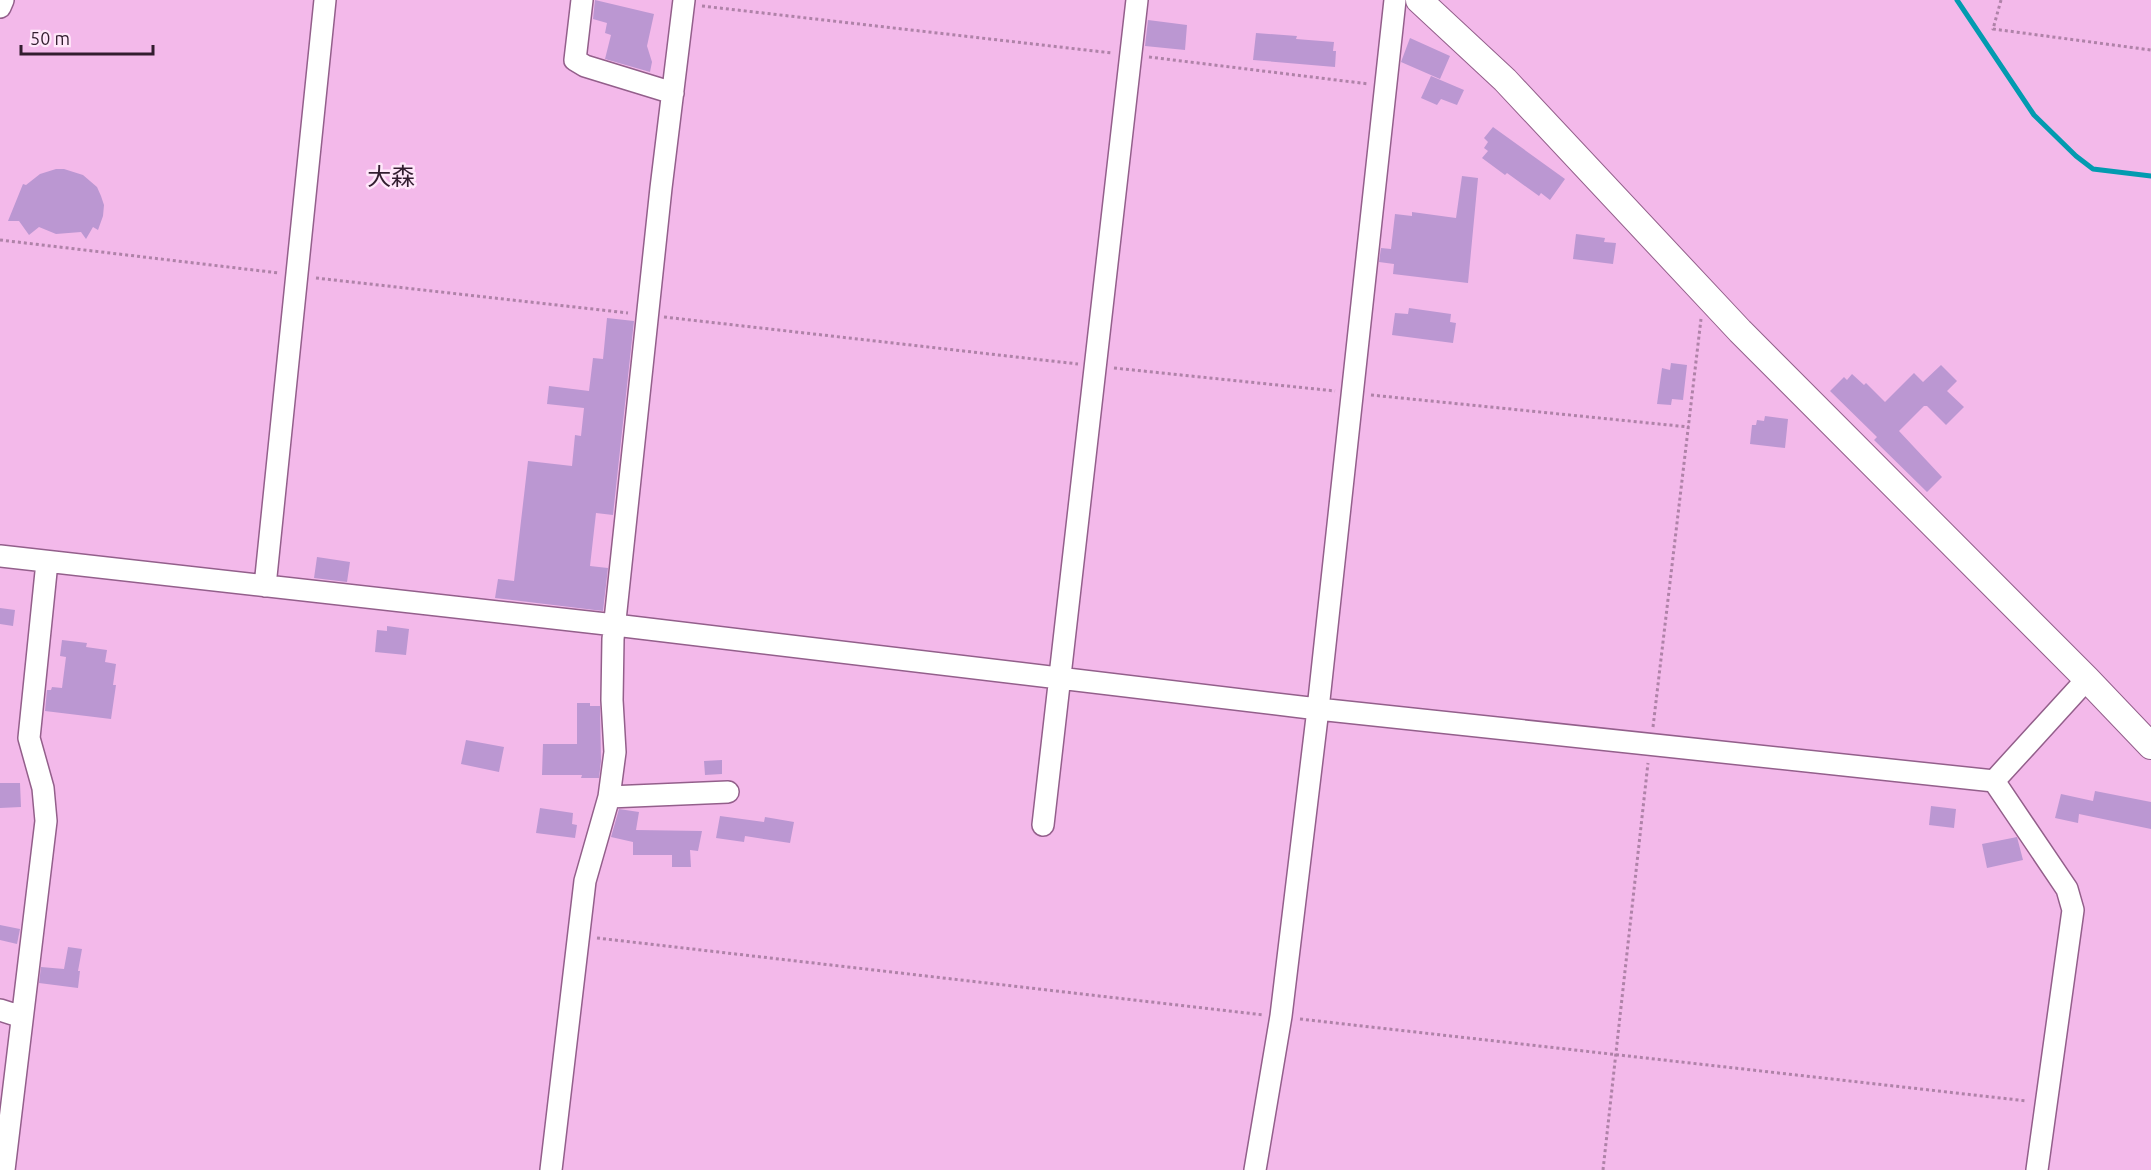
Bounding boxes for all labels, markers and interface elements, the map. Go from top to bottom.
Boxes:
scale bar [21,18,153,56]
text: 50 m [30,28,70,48]
district label: 大森 [367,163,415,190]

